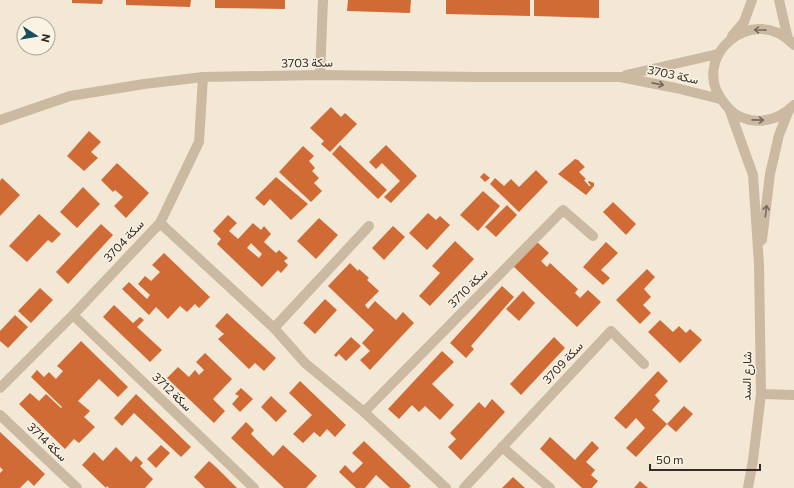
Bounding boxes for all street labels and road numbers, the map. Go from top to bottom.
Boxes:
street label: سكة 3703 [281,55,333,69]
street label: سكة 3703 [646,62,700,86]
street label: سكة 3704 [100,216,146,264]
street label: سكة 3710 [445,265,490,310]
street label: سكة 3709 [539,338,585,386]
street label: شارع السد [739,351,756,401]
street label: سكة 3712 [150,369,195,413]
street label: سكة 3714 [25,419,70,464]

